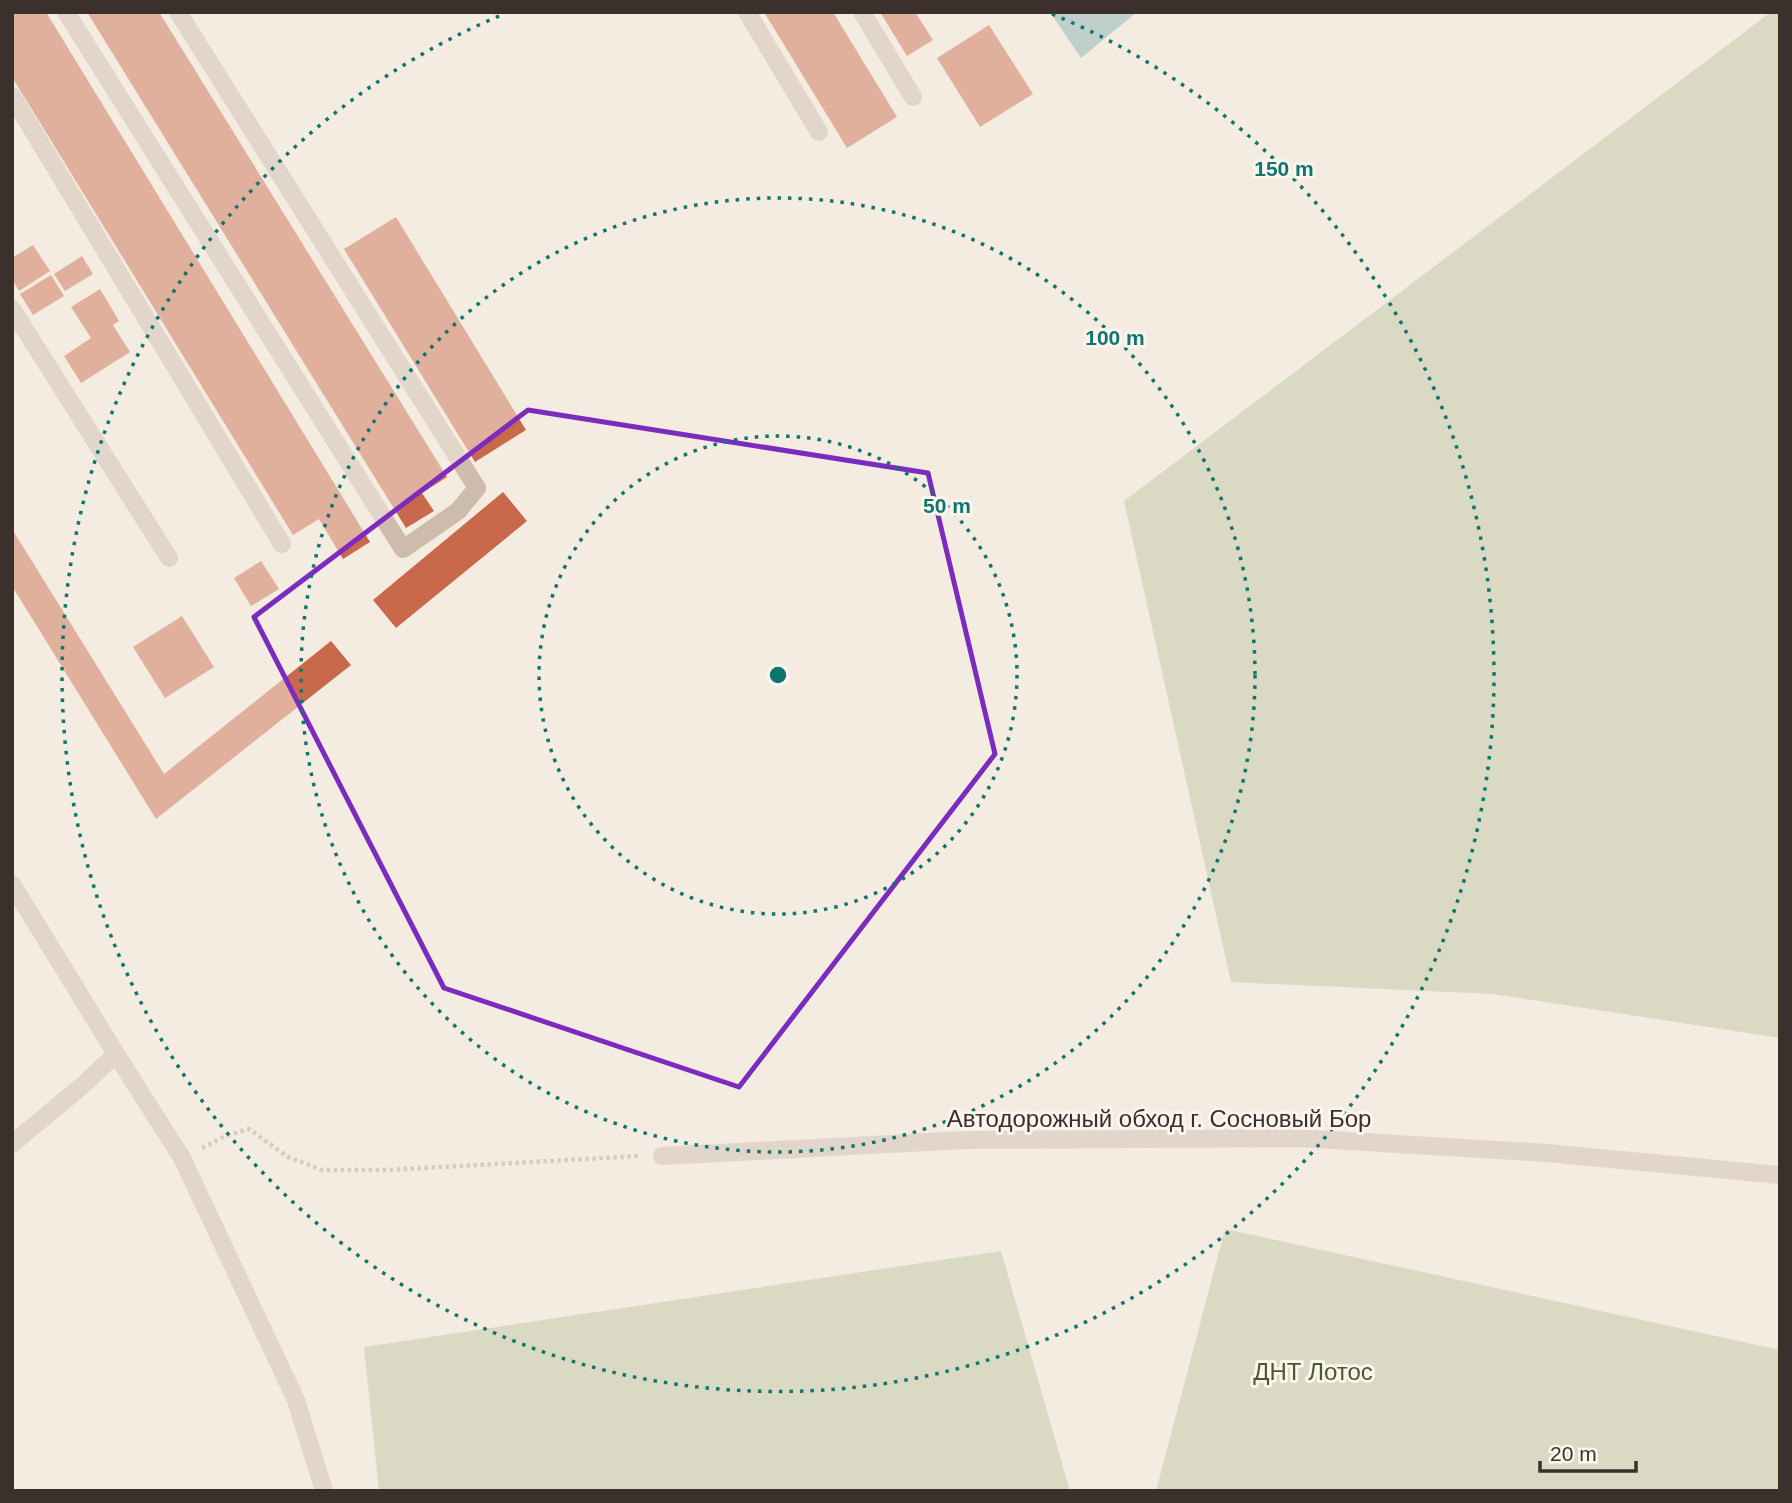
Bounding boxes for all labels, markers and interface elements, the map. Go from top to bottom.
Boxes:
text: 150 m [1254,157,1314,180]
text: 100 m [1085,326,1145,349]
text: 50 m [923,494,971,517]
centre of rings [766,663,790,687]
street label: Автодорожный обход г. Сосновый Бор [947,1105,1371,1132]
park label: ДНТ Лотос [1253,1358,1373,1385]
scale bar [1540,1430,1636,1474]
text: 20 m [1550,1442,1597,1465]

